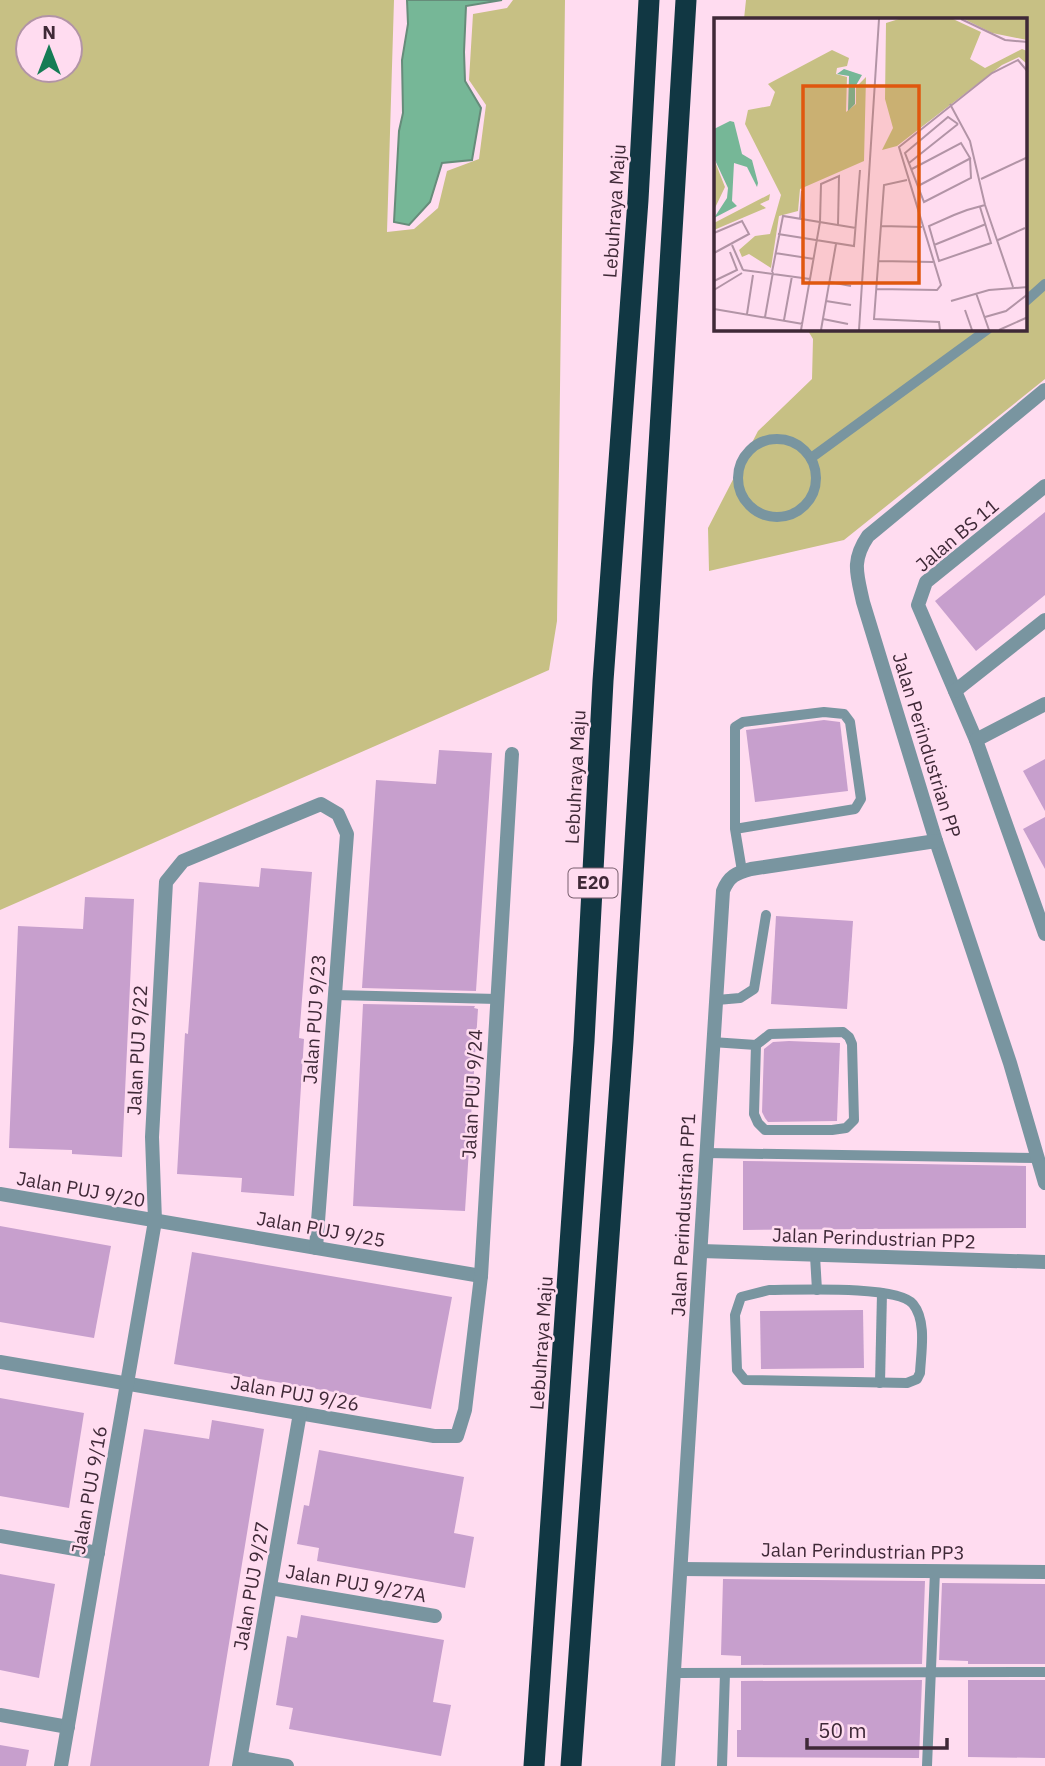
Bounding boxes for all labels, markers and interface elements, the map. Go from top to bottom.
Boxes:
north arrow [14,14,84,84]
inset map [714,18,1028,331]
text: N [42,20,56,44]
street label: Lebuhraya Maju [597,143,631,279]
street label: Jalan BS 11 [911,493,1003,577]
street label: Jalan Perindustrian PP [887,650,967,840]
street label: Lebuhraya Maju [560,709,590,845]
road number: E20 [568,868,618,898]
street label: Jalan PUJ 9/23 [297,953,331,1085]
street label: Jalan PUJ 9/22 [122,984,152,1116]
street label: Jalan PUJ 9/24 [457,1028,487,1160]
street label: Jalan Perindustrian PP1 [666,1113,700,1317]
street label: Jalan PUJ 9/20 [15,1166,147,1212]
street label: Jalan PUJ 9/25 [255,1206,387,1252]
street label: Jalan Perindustrian PP2 [772,1222,976,1254]
street label: Lebuhraya Maju [524,1275,558,1411]
street label: Jalan PUJ 9/26 [229,1370,361,1416]
street label: Jalan PUJ 9/16 [66,1424,112,1556]
street label: Jalan PUJ 9/27 [228,1520,274,1652]
street label: Jalan Perindustrian PP3 [761,1537,965,1565]
street label: Jalan PUJ 9/27A [284,1559,428,1607]
scale bar [807,1706,947,1750]
text: 50 m [818,1716,867,1744]

